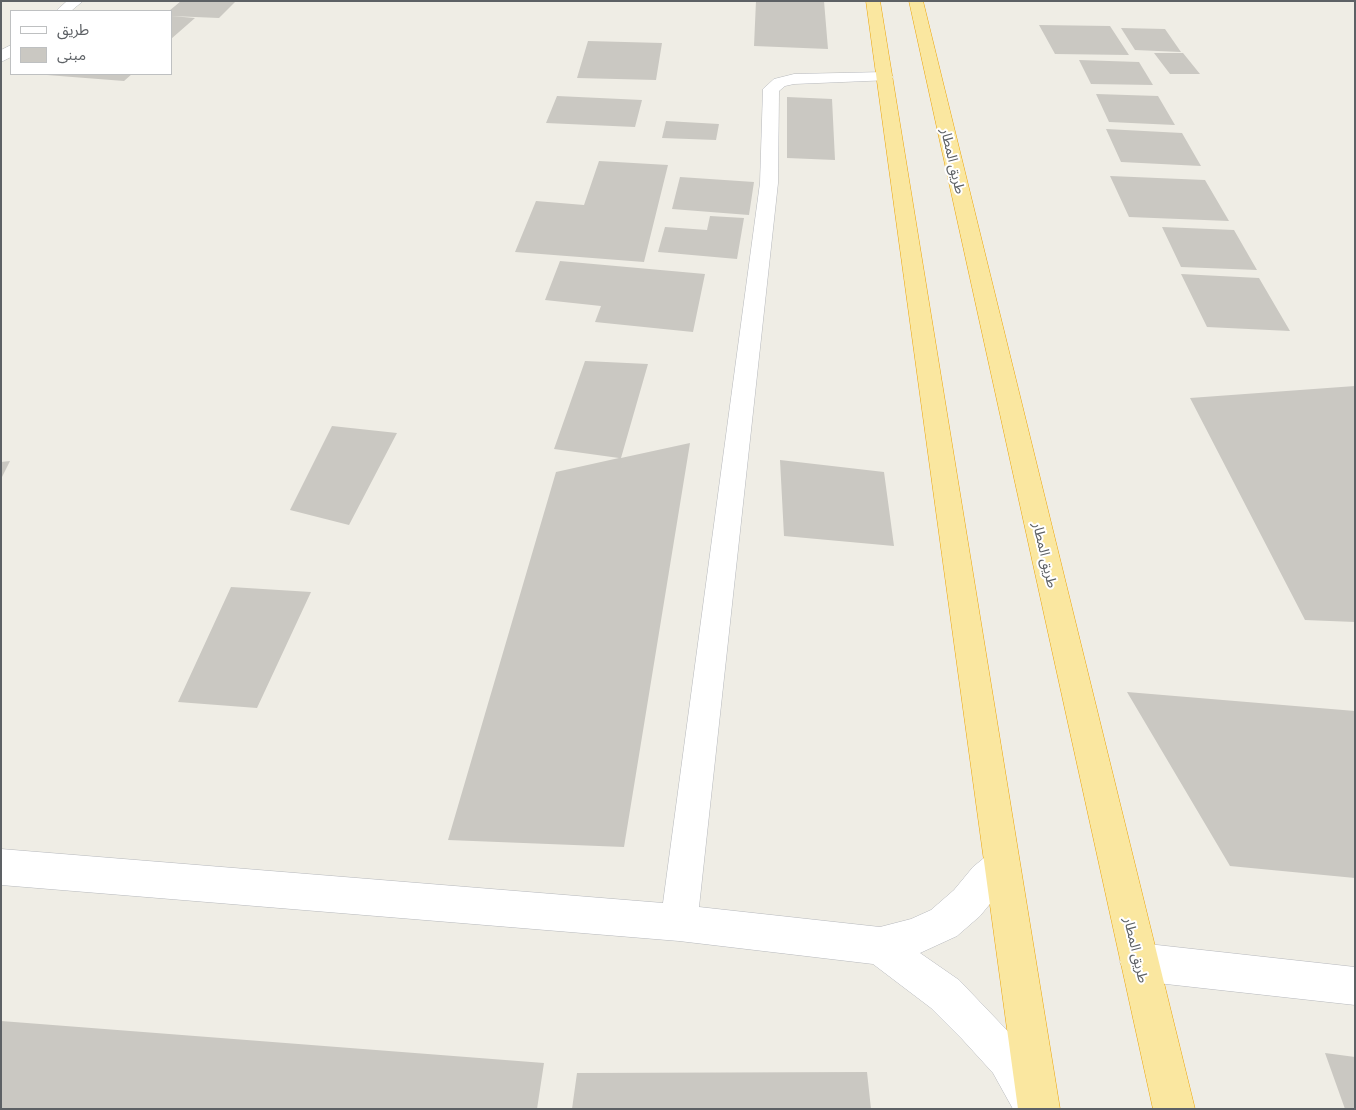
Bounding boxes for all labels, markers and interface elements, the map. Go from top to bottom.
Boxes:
legend [10,10,172,75]
text: طريق [57,20,89,38]
text: مبنى [57,45,86,63]
street label: طريق المطار [937,126,969,196]
street label: طريق المطار [1029,520,1061,590]
street label: طريق المطار [1120,915,1152,985]

